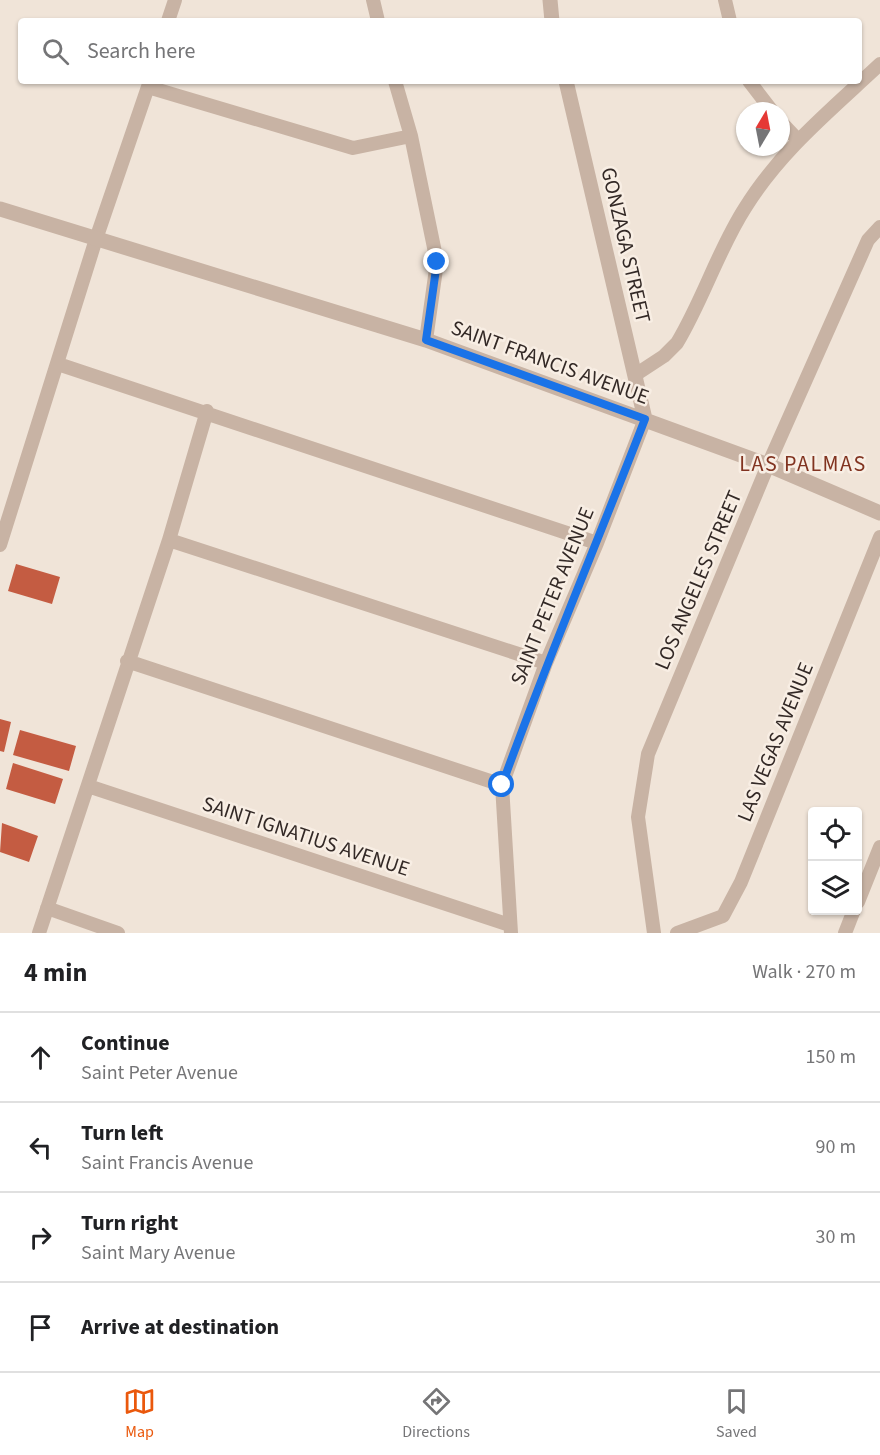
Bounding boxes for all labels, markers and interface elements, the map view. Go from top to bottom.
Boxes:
search box [18,18,862,84]
icon: search [39,35,72,68]
text: Search here [87,35,195,67]
north arrow [736,102,790,156]
street label: GONZAGA STREET [594,164,658,326]
route end [423,248,449,274]
street label: SAINT FRANCIS AVENUE [447,312,653,412]
district label: LAS PALMAS [739,448,867,480]
street label: LOS ANGELES STREET [647,486,749,674]
street label: SAINT PETER AVENUE [503,502,601,690]
street label: LAS VEGAS AVENUE [729,658,821,826]
route start [488,771,514,797]
street label: SAINT IGNATIUS AVENUE [199,788,413,884]
map controls [808,807,862,915]
button: locate [808,807,862,861]
button: layers [808,861,862,915]
text: 4 min [24,954,87,991]
text: Walk · 270 m [752,958,856,986]
text: Continue [81,1027,170,1059]
icon: ahead [24,1041,57,1074]
text: 150 m [806,1043,856,1071]
text: Saint Peter Avenue [81,1059,238,1087]
text: Turn left [81,1117,163,1149]
icon: left [24,1131,57,1164]
text: 90 m [816,1133,856,1161]
text: Saint Francis Avenue [81,1149,253,1177]
text: Turn right [81,1207,178,1239]
icon: right [24,1221,57,1254]
text: 30 m [816,1223,856,1251]
text: Saint Mary Avenue [81,1239,235,1267]
icon: arrive [24,1311,57,1344]
text: Arrive at destination [81,1311,279,1343]
tab: Map [123,1385,156,1443]
tab: Directions [402,1385,470,1443]
tab: Saved [716,1385,757,1443]

